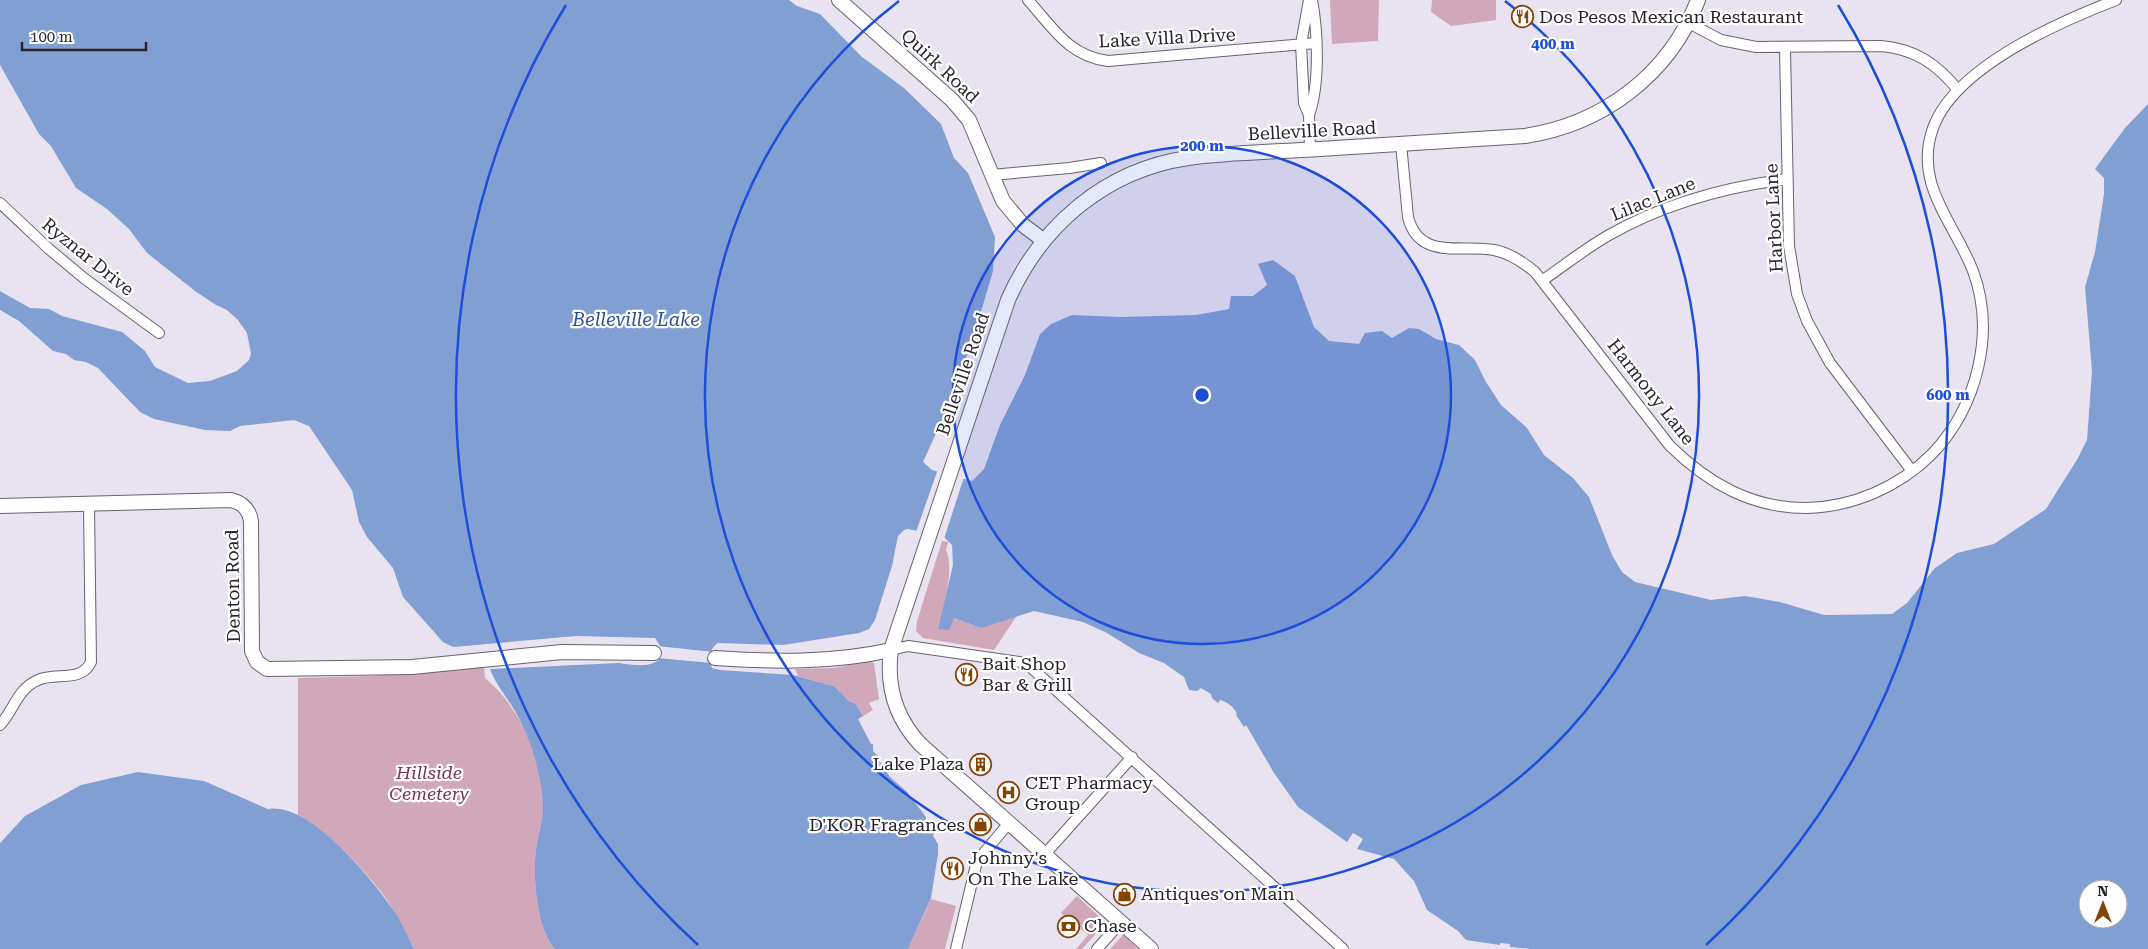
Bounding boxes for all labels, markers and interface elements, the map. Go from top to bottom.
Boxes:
restaurant icon: Dos Pesos Mexican Restaurant [1511,5,1535,29]
place label: Dos Pesos Mexican Restaurant [1539,6,1803,27]
scale bar [22,20,146,52]
street label: Lake Villa Drive [1098,23,1236,52]
street label: Quirk Road [897,24,984,107]
text: 100 m [30,28,73,46]
text: 400 m [1531,35,1575,53]
street label: Belleville Road [1247,117,1377,144]
text: 200 m [1180,137,1224,155]
street label: Harbor Lane [1760,163,1787,273]
street label: Lilac Lane [1608,172,1698,225]
street label: Ryznar Drive [38,213,138,300]
water label: Belleville Lake [571,308,700,331]
street label: Belleville Road [932,309,994,438]
street label: Harmony Lane [1604,335,1699,449]
centre of rings [1193,386,1211,404]
text: 600 m [1926,386,1970,404]
street label: Denton Road [221,529,244,643]
place label: Bait Shop Bar & Grill [982,653,1072,695]
restaurant icon: Bait Shop Bar & Grill [954,662,978,686]
building icon: Lake Plaza [968,752,992,776]
place label: Lake Plaza [873,753,964,774]
park label: Hillside Cemetery [389,762,470,804]
place label: CET Pharmacy Group [1025,772,1153,814]
hospital icon: CET Pharmacy Group [997,781,1021,805]
shop icon: D'KOR Fragrances [969,813,993,837]
place label: D'KOR Fragrances [809,814,965,835]
place label: Johnny's On The Lake [968,847,1079,889]
restaurant icon: Johnny's On The Lake [940,856,964,880]
north arrow [2078,879,2128,929]
shop icon: Antiques on Main [1113,882,1137,906]
place label: Antiques on Main [1141,883,1295,904]
text: N [2098,883,2109,899]
bank icon: Chase [1056,914,1080,938]
place label: Chase [1084,915,1137,936]

